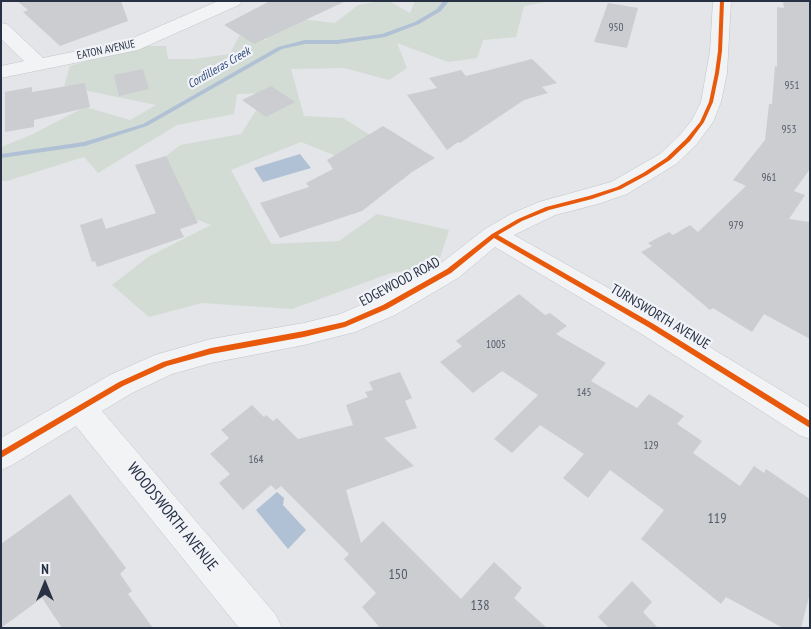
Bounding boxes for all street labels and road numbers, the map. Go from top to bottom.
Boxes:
street label: EATON AVENUE [76,37,136,63]
street label: EDGEWOOD ROAD [357,254,443,310]
street label: TURNSWORTH AVENUE [607,281,713,353]
street label: WOODSWORTH AVENUE [122,459,222,575]

